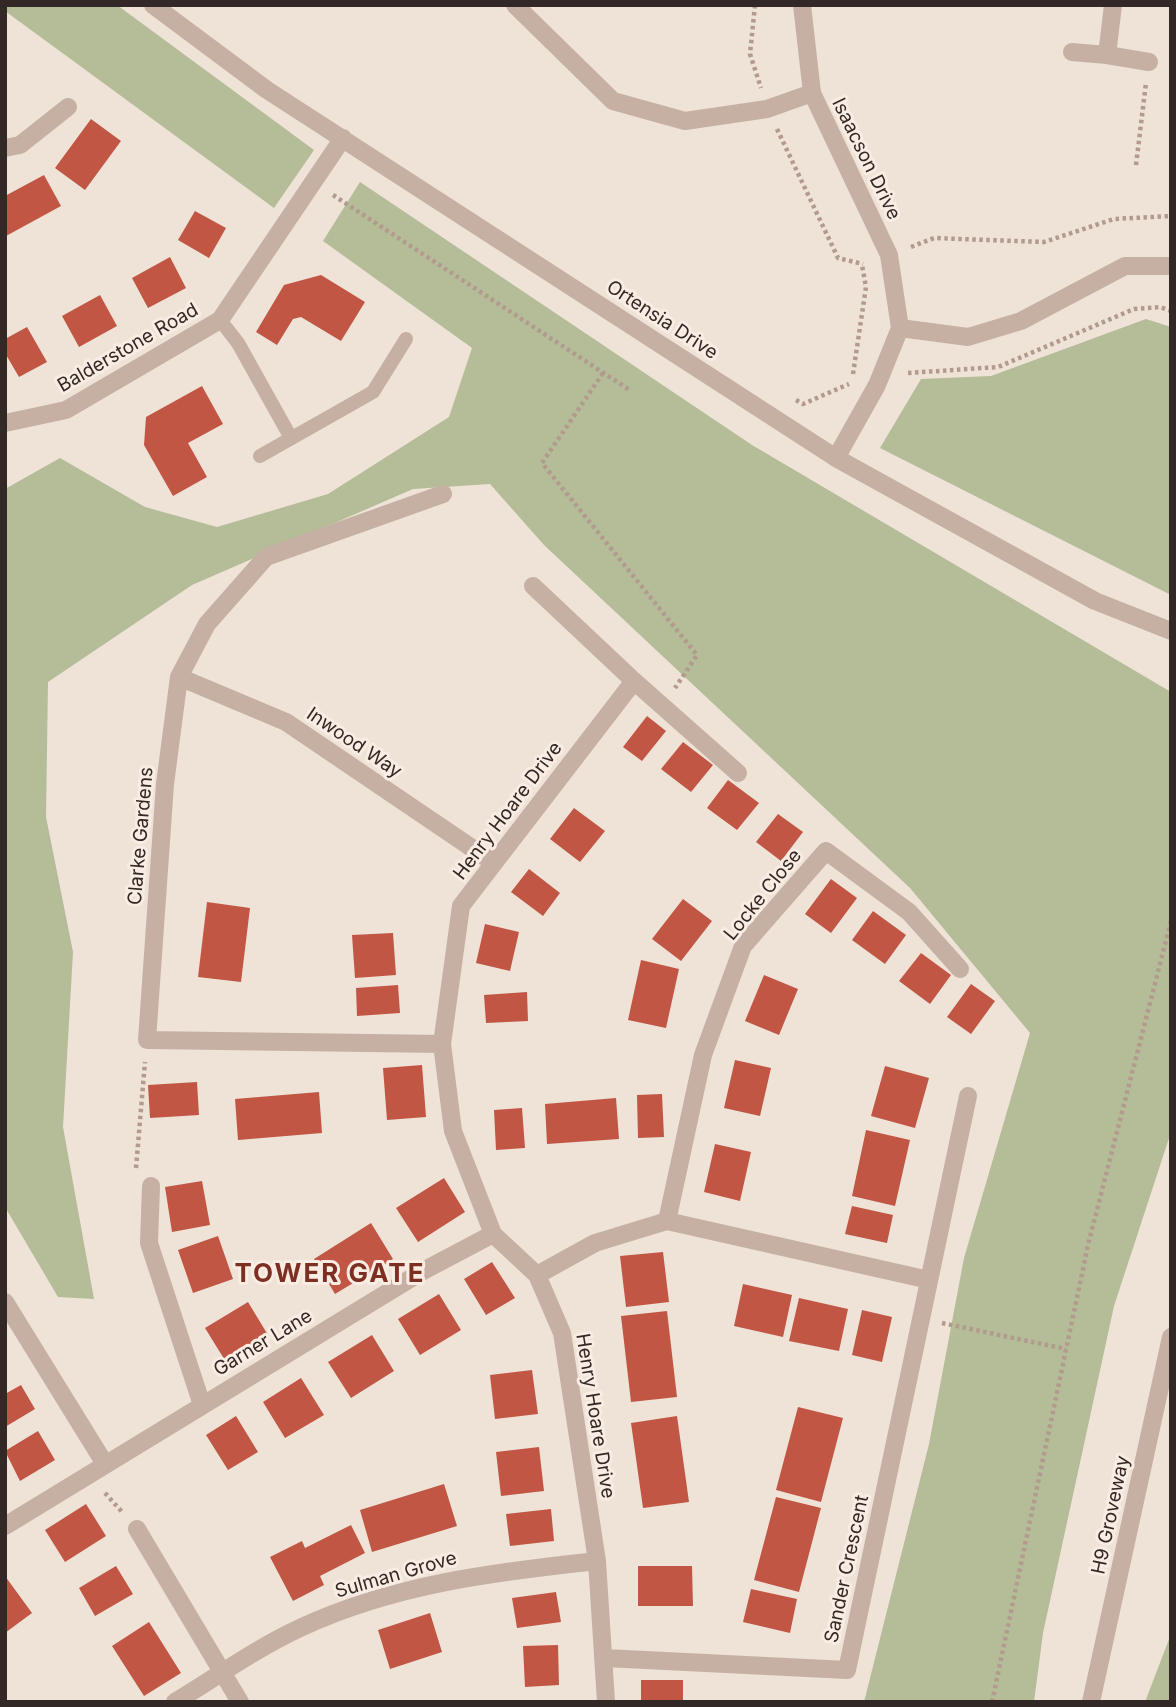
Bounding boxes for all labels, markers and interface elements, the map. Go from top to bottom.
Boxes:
street label: Isaacson Drive [827,94,905,224]
street label: Ortensia Drive [602,276,722,364]
street label: Balderstone Road [54,299,202,397]
street label: Inwood Way [302,703,406,783]
street label: Henry Hoare Drive [449,738,567,884]
street label: Clarke Gardens [124,766,158,906]
street label: Locke Close [719,845,807,945]
district label: TOWER GATE [236,1258,424,1290]
street label: Garner Lane [210,1305,316,1381]
street label: Henry Hoare Drive [571,1332,619,1500]
street label: H9 Groveway [1087,1453,1135,1577]
street label: Sander Crescent [820,1493,874,1645]
street label: Sulman Grove [333,1547,459,1603]

